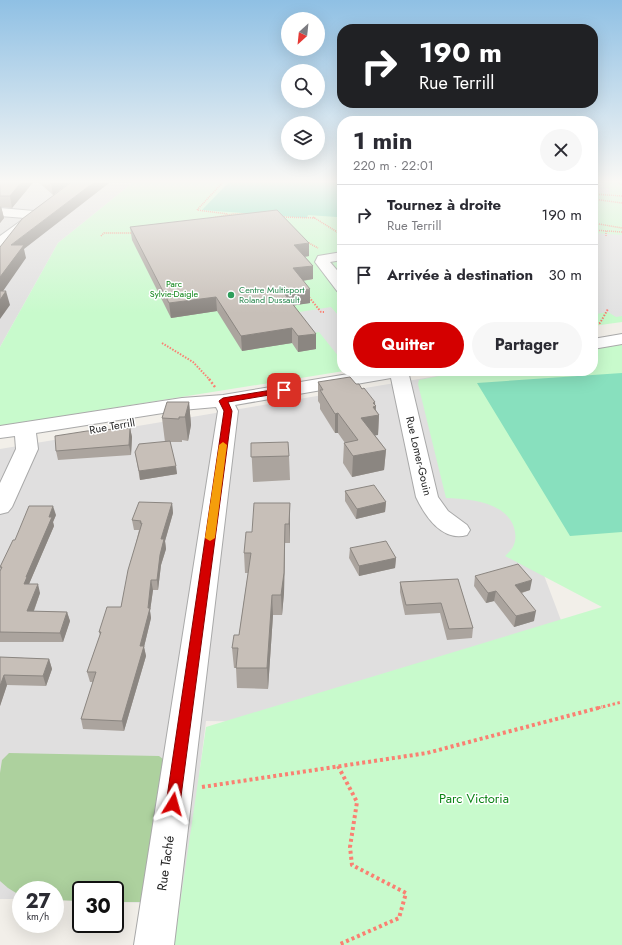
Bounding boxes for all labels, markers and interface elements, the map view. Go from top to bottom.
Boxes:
north arrow [281,12,325,56]
map controls [281,12,325,160]
text: 190 m [419,32,502,73]
icon: right [353,40,405,92]
button: search [281,64,325,108]
text: Rue Terrill [419,70,494,96]
button: layers [281,116,325,160]
text: 1 min [353,123,413,158]
button: close [540,129,582,171]
text: 220 m · 22:01 [353,156,434,175]
text: Tournez à droite [387,194,501,216]
icon: right [353,204,375,226]
text: 190 m [541,204,582,226]
text: Rue Terrill [387,216,441,235]
icon: arrive [353,264,375,286]
text: Arrivée à destination [387,264,533,286]
text: 30 m [549,264,582,286]
park label: Parc Sylvie-Daigle [150,277,199,300]
place label: Centre Multisport Roland Dussault [239,283,305,306]
marker: Centre Multisport Roland Dussault [226,290,236,300]
button: Quitter [353,322,464,368]
button: Partager [472,322,582,368]
pin [267,373,301,407]
icon: arrive [273,379,295,401]
street label: Rue Terrill [88,414,136,438]
street label: Rue Lomer-Gouin [402,415,436,497]
position arrow [152,783,194,825]
park label: Parc Victoria [439,789,509,808]
street label: Rue Taché [152,834,179,892]
speed limit sign: 30 [72,881,124,933]
text: 27 [25,887,51,916]
text: km/h [27,909,49,924]

